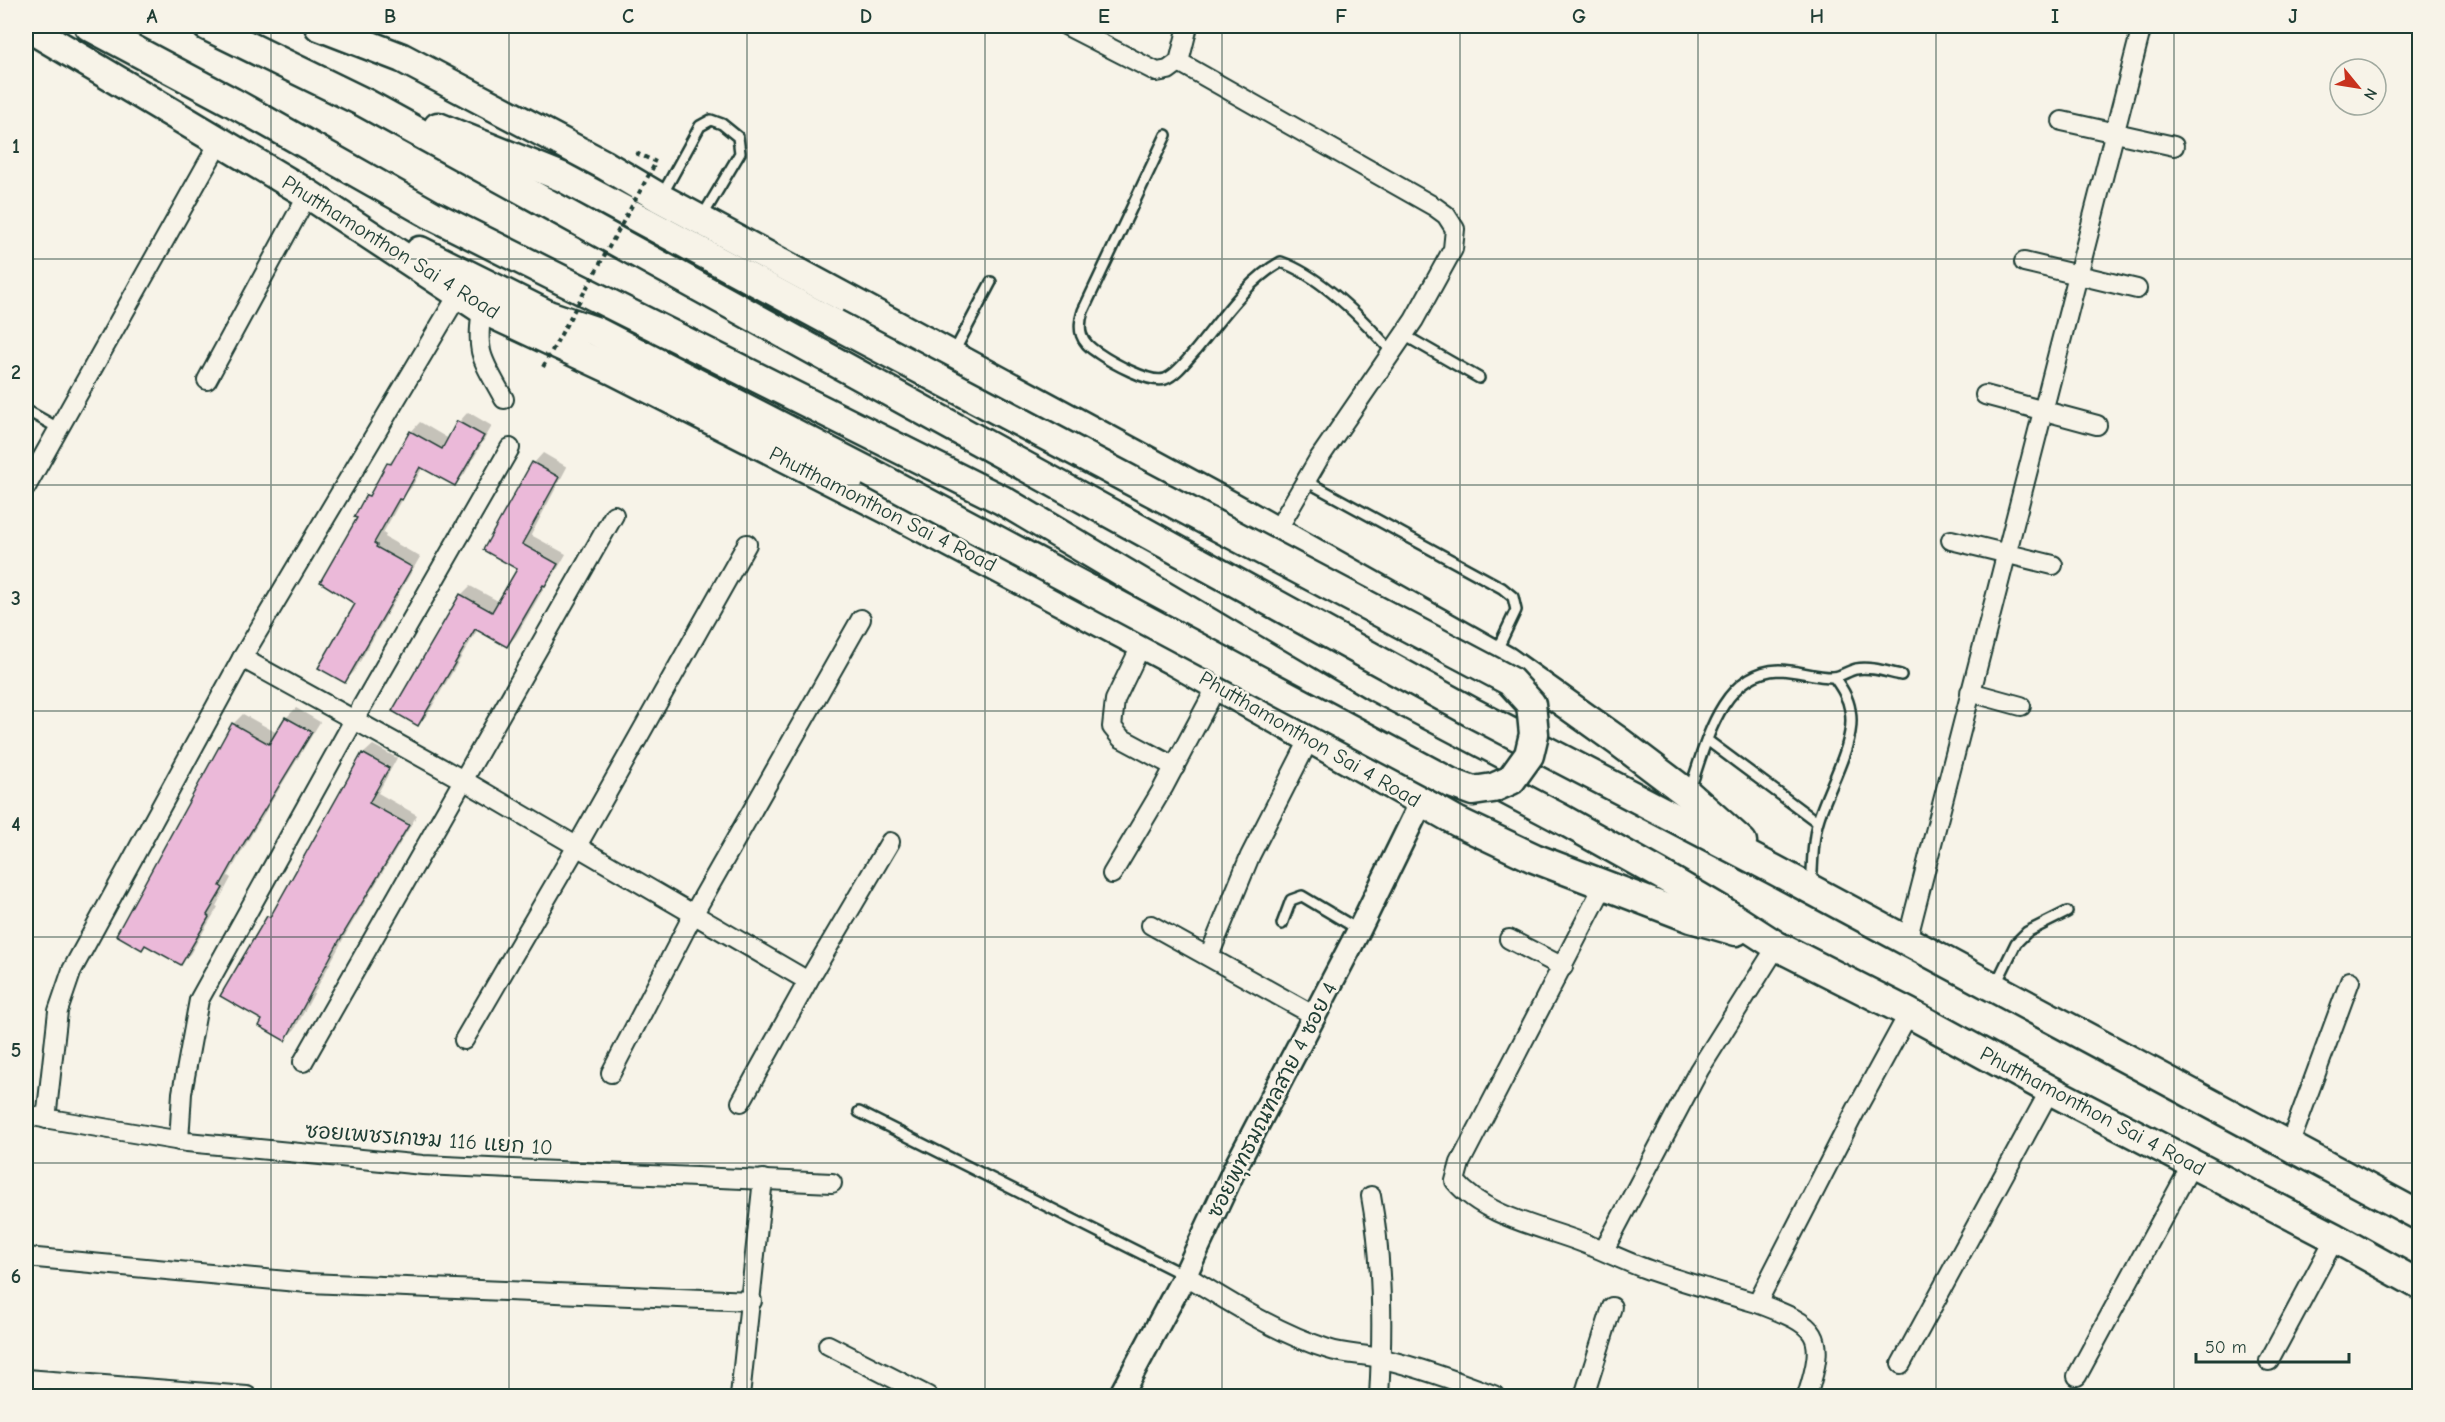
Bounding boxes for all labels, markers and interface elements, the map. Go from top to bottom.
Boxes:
text: A [146,5,158,28]
text: B [384,5,396,28]
text: C [622,5,634,28]
text: D [860,5,872,28]
text: E [1098,5,1110,28]
text: F [1335,5,1347,28]
text: G [1572,5,1586,28]
text: H [1810,5,1824,28]
text: I [2051,5,2059,28]
text: J [2288,5,2298,28]
north arrow [2328,57,2388,117]
text: N [2360,85,2381,103]
text: 1 [12,135,20,158]
street label: Phutthamonthon Sai 4 Road [278,170,504,324]
text: 2 [11,361,21,384]
street label: Phutthamonthon Sai 4 Road [765,441,1001,577]
text: 3 [11,587,21,610]
street label: Phutthamonthon Sai 4 Road [1195,666,1425,812]
text: 4 [11,813,21,836]
street label: ซอยพุทธมณฑลสาย 4 ซอย 4 [1202,978,1346,1224]
text: 5 [11,1039,21,1062]
street label: Phutthamonthon Sai 4 Road [1976,1041,2210,1181]
street label: ซอยเพชรเกษม 116 แยก 10 [304,1118,554,1160]
text: 6 [11,1265,21,1288]
scale bar [2196,1326,2349,1364]
text: 50 m [2205,1337,2247,1358]

